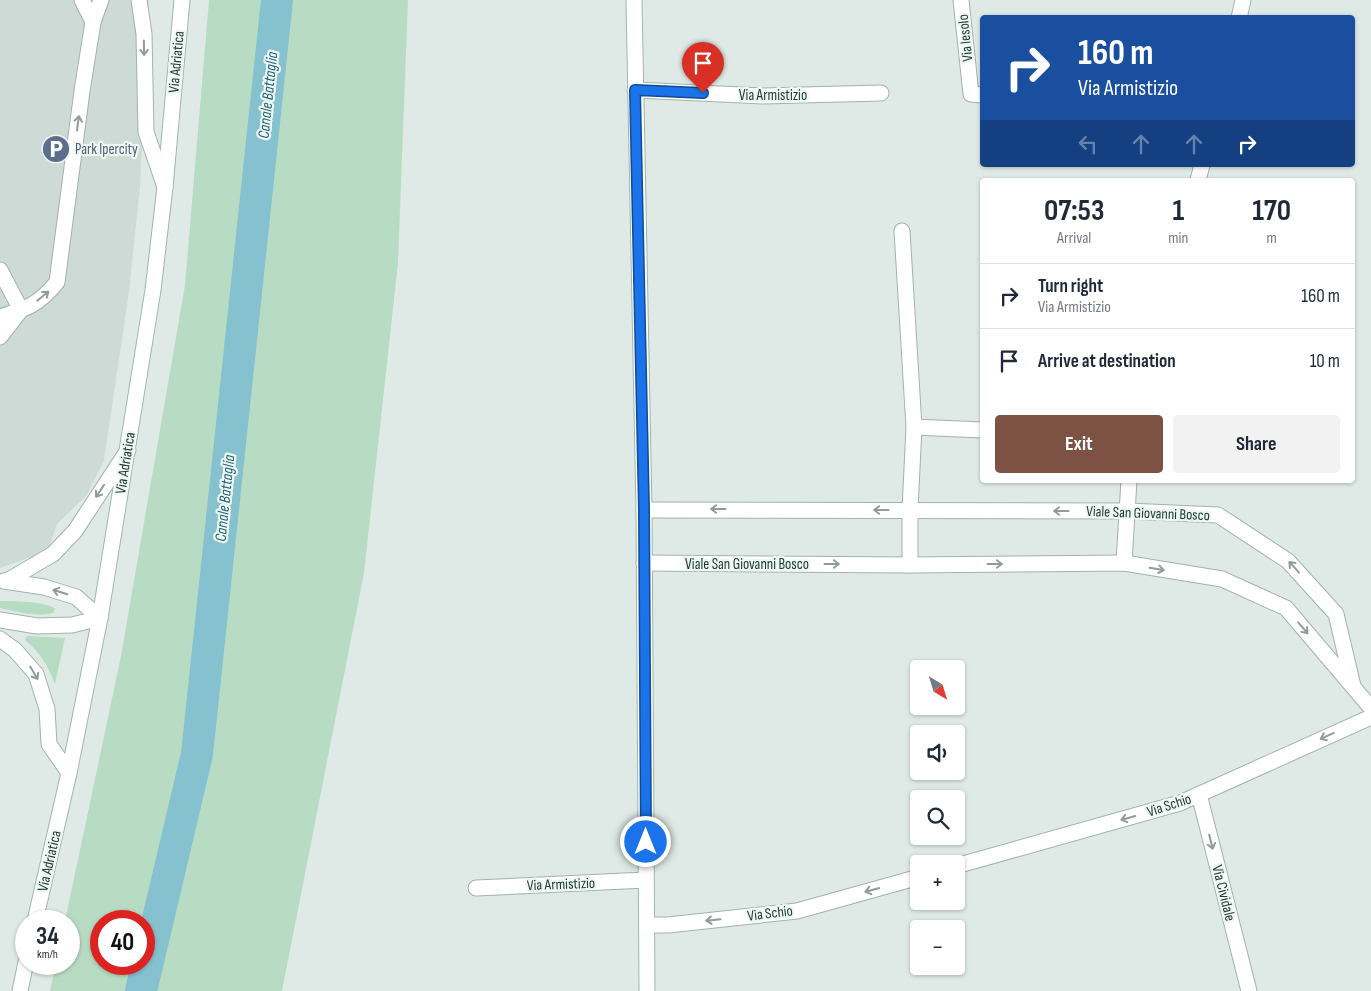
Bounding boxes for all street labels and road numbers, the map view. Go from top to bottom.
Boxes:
street label: Via Iesolo [954,13,977,63]
street label: Via Adriatica [164,30,189,94]
street label: Via Armistizio [739,86,807,105]
street label: Via Adriatica [111,431,140,495]
street label: Viale San Giovanni Bosco [1086,502,1210,525]
street label: Viale San Giovanni Bosco [685,555,809,574]
street label: Via Schio [1145,789,1194,822]
street label: Via Adriatica [33,829,66,893]
street label: Via Cividale [1207,863,1240,923]
street label: Via Armistizio [527,874,595,895]
street label: Via Schio [746,901,794,926]

